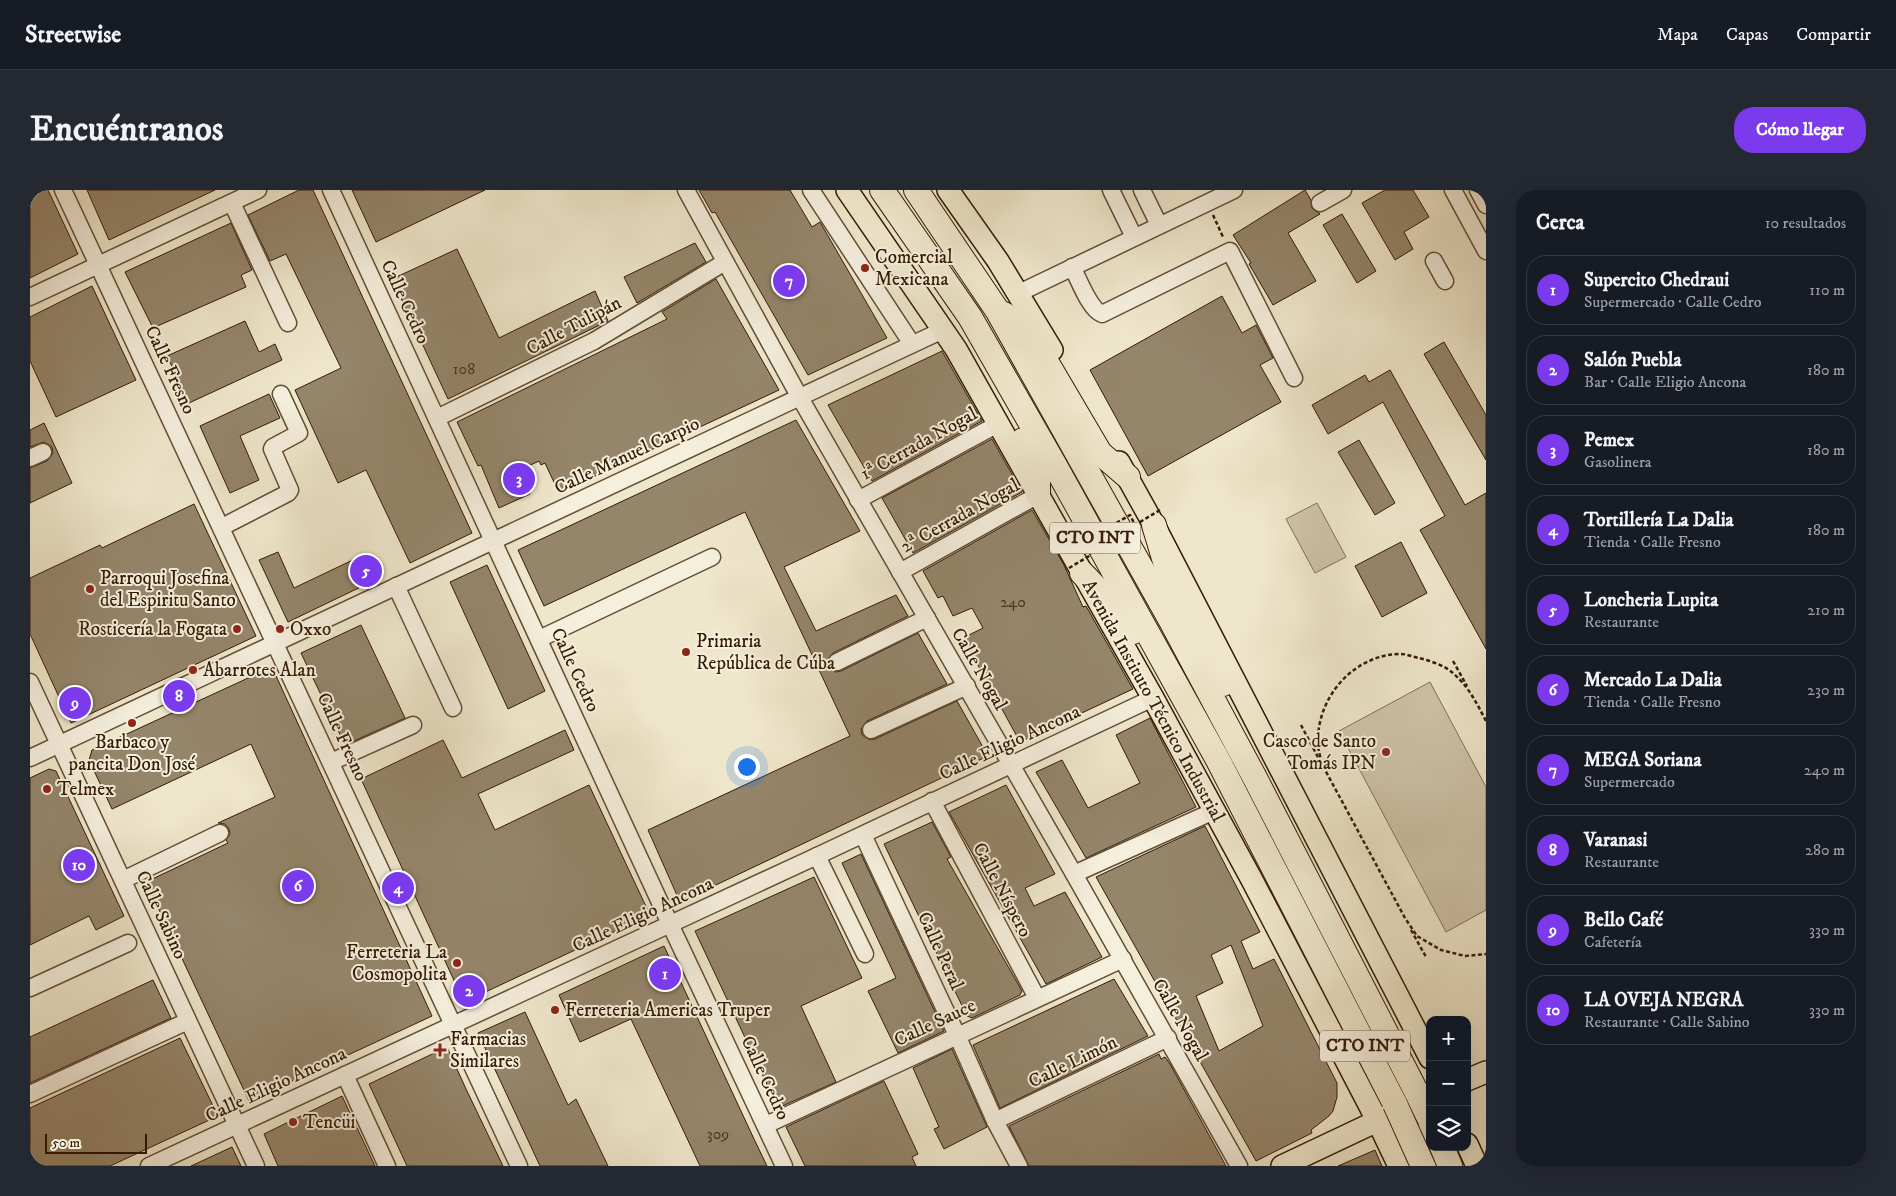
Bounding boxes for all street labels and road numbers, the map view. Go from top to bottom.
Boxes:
street label: Calle Cedro [375,256,435,348]
street label: Calle Tulipán [523,291,626,361]
street label: Calle Fresno [139,322,201,418]
street label: 1ª Cerrada Nogal [856,402,982,486]
street label: Calle Manuel Carpio [551,412,703,500]
street label: 2ª Cerrada Nogal [896,474,1024,558]
road number: CTO INT [1050,522,1140,553]
street label: Avenida Instituto Técnico Industrial [1077,576,1229,826]
street label: Calle Cedro [545,624,605,716]
street label: Calle Nogal [946,624,1012,715]
street label: Calle Fresno [311,689,373,785]
street label: Calle Eligio Ancona [936,700,1084,786]
street label: Calle Níspero [967,839,1037,941]
street label: Calle Sabino [131,867,191,963]
street label: Calle Eligio Ancona [569,872,717,958]
street label: Calle Peral [912,908,968,994]
street label: Calle Nogal [1147,975,1213,1066]
street label: Calle Sauce [891,994,980,1052]
road number: CTO INT [1320,1030,1410,1061]
street label: Calle Limón [1025,1031,1121,1093]
street label: Calle Cedro [735,1032,795,1124]
street label: Calle Eligio Ancona [202,1042,350,1128]

